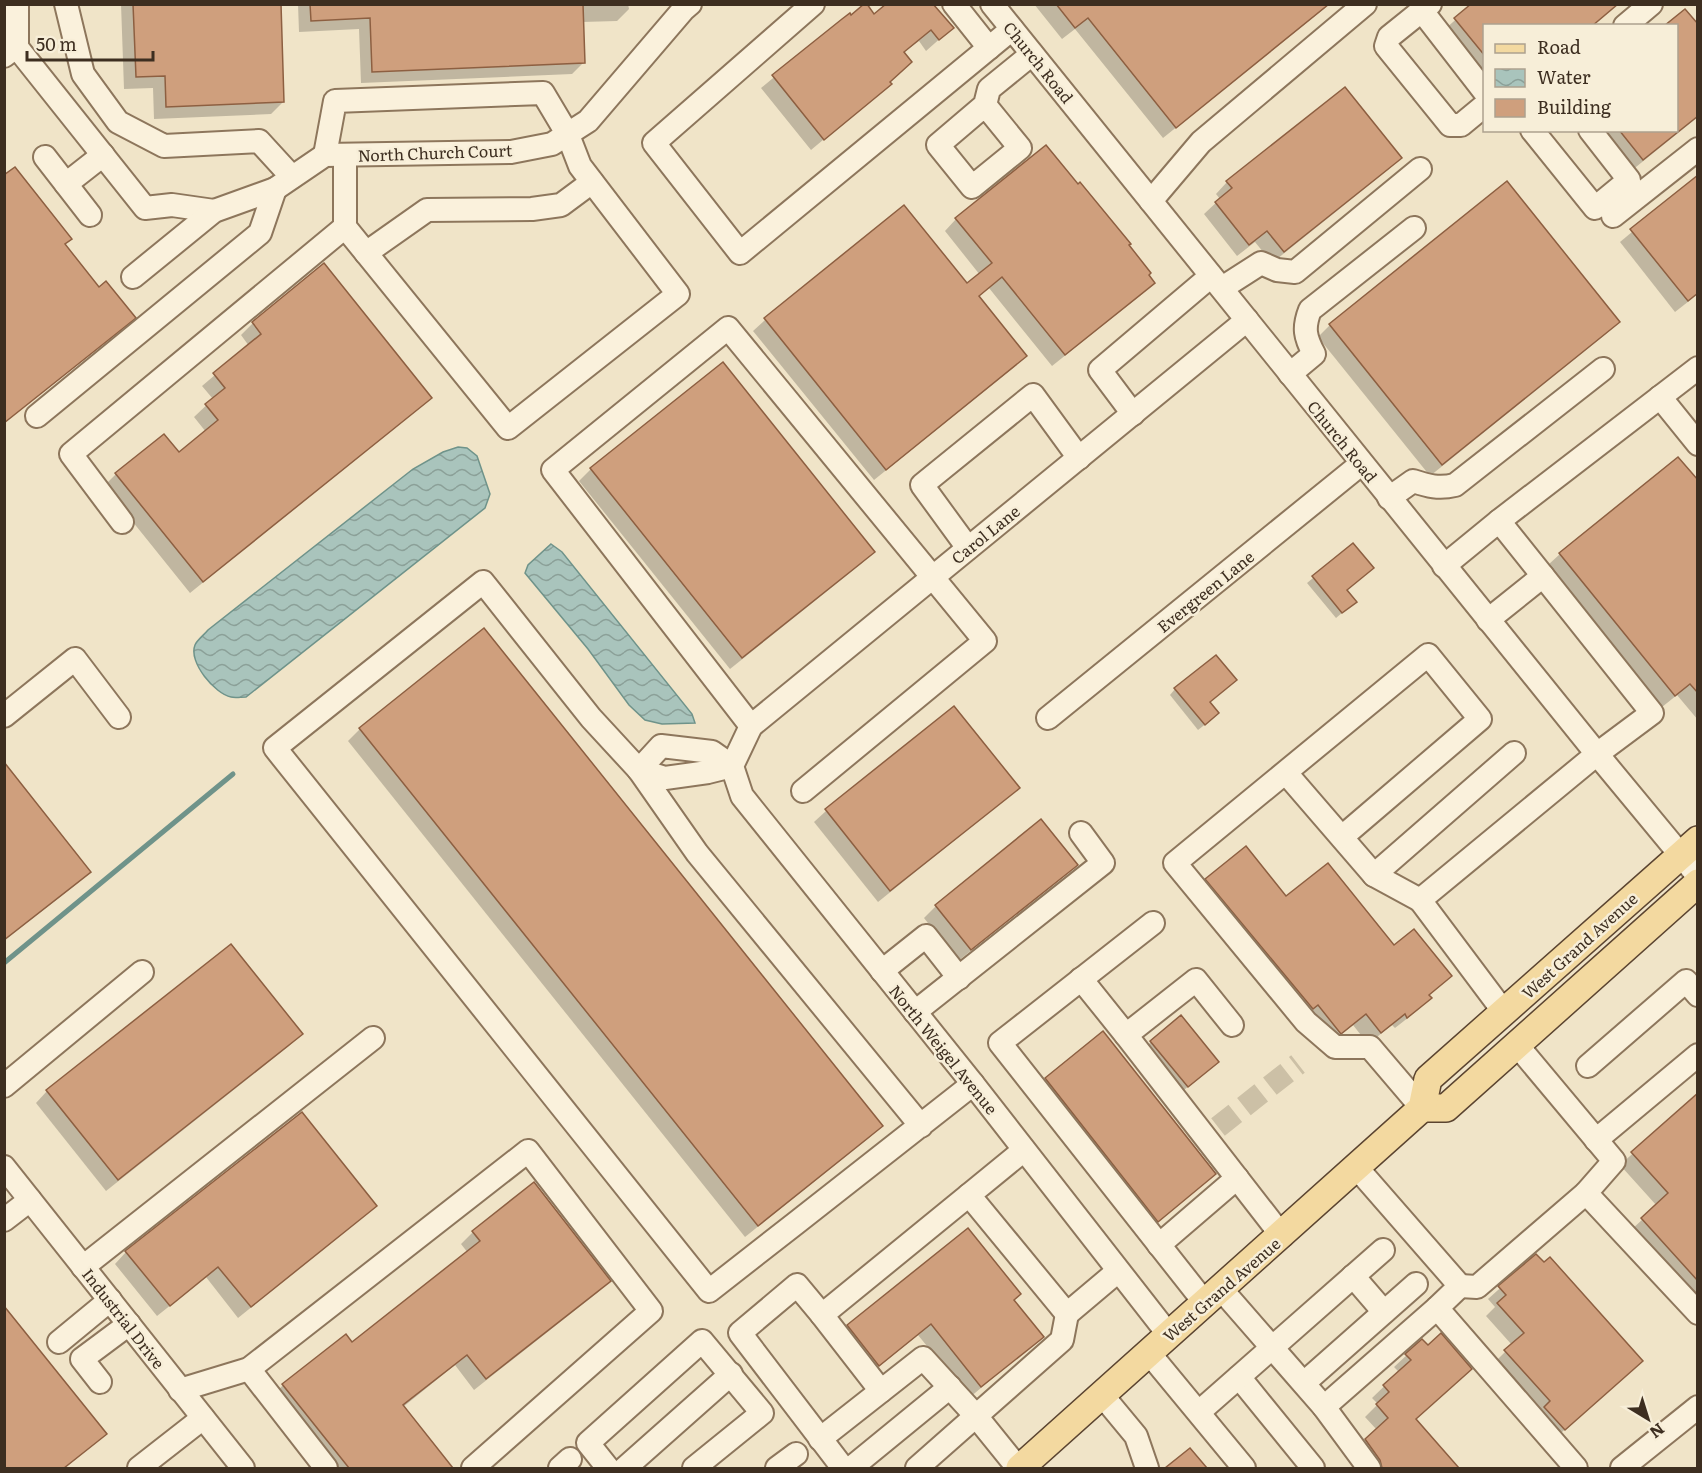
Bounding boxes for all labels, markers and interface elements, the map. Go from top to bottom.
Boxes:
street label: Church Road [998,16,1080,108]
scale bar [27,24,153,62]
legend [1483,24,1678,132]
text: 50 m [36,30,77,57]
text: Road [1537,33,1581,60]
text: Water [1537,63,1591,90]
text: Building [1537,93,1612,120]
street label: North Church Court [357,137,513,167]
street label: Church Road [1302,395,1384,487]
street label: Carol Lane [946,499,1024,569]
street label: Evergreen Lane [1151,544,1259,638]
street label: West Grand Avenue [1516,886,1642,1004]
street label: North Weigel Avenue [884,979,1004,1119]
street label: West Grand Avenue [1157,1231,1285,1347]
street label: Industrial Drive [77,1263,171,1373]
north arrow [1618,1389,1678,1449]
text: N [1645,1418,1671,1445]

